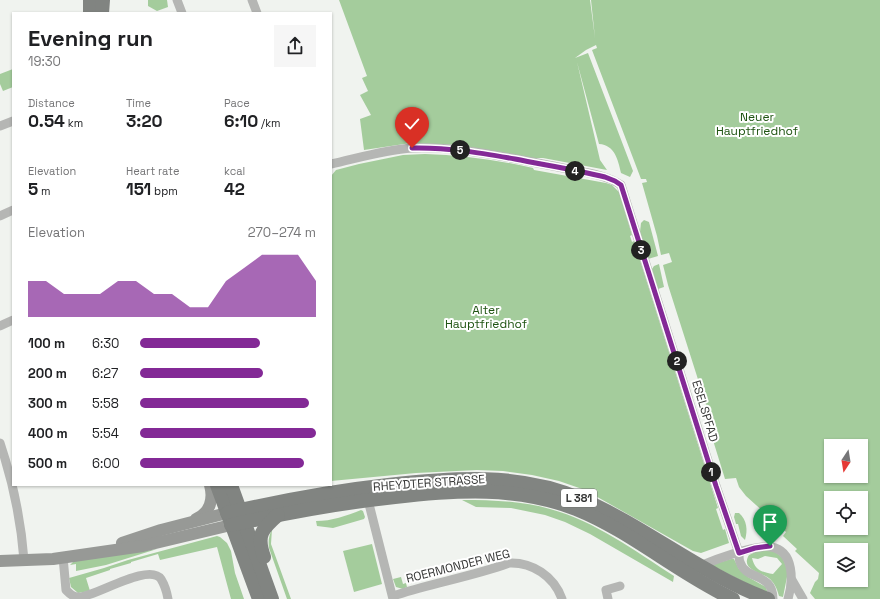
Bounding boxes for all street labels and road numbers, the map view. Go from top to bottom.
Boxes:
street label: ESELSPFAD [688,378,722,444]
street label: RHEYDTER STRASSE [372,471,486,495]
road number: L 381 [561,489,597,507]
street label: ROERMONDER WEG [404,545,512,587]

